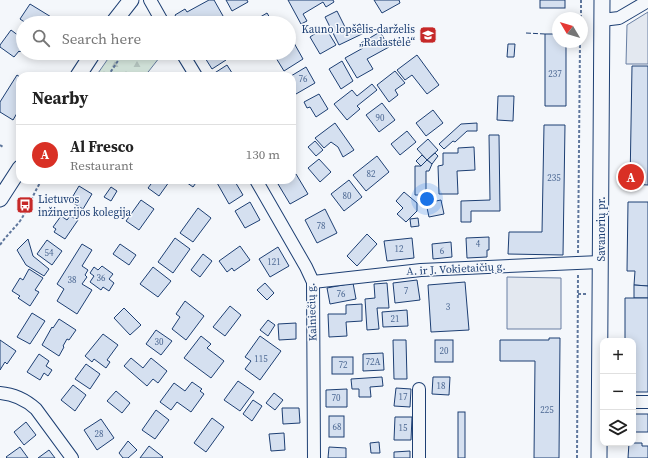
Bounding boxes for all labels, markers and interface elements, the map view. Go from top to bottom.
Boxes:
north arrow [552,12,588,48]
search box [16,16,296,60]
place label: Kauno lopšelis-darželis „Radastėlė“ [302,22,415,50]
school or university icon: Kauno lopšelis-darželis „Radastėlė“ [418,25,438,45]
icon: search [30,27,52,49]
text: Search here [62,28,141,49]
house number: 237 [548,68,562,80]
house number: 76 [298,73,308,85]
text: Nearby [32,86,88,110]
house number: 90 [375,112,385,124]
text: Al Fresco [70,136,134,157]
text: A [41,146,49,163]
text: 130 m [246,146,280,163]
text: Restaurant [70,157,133,174]
pin: A [618,162,644,192]
house number: 82 [366,168,376,180]
house number: 235 [547,172,561,184]
your location [417,189,437,209]
house number: 80 [342,190,352,202]
place label: Lietuvos inžinerijos kolegija [38,192,132,220]
bus stop icon: Lietuvos inžinerijos kolegija [15,195,35,215]
street label: Savanorių pr. [594,197,609,261]
house number: 78 [316,220,326,232]
house number: 4 [476,238,481,250]
house number: 12 [394,243,404,255]
house number: 6 [440,245,445,257]
house number: 54 [44,247,54,259]
house number: 121 [267,256,281,268]
street label: A. ir J. Vokietaičių g. [406,259,506,279]
house number: 36 [96,272,106,284]
house number: 38 [67,274,77,286]
street label: Kalniečių g. [303,283,321,341]
house number: 7 [404,285,409,297]
house number: 76 [336,288,346,300]
house number: 3 [446,301,451,313]
house number: 21 [390,313,400,325]
house number: 30 [154,336,164,348]
map controls [600,338,636,446]
button: + [600,338,636,374]
house number: 20 [439,345,449,357]
house number: 115 [254,353,268,365]
house number: 72A [366,356,381,368]
house number: 72 [338,359,348,371]
button: − [600,374,636,410]
house number: 18 [436,380,446,392]
house number: 17 [398,391,408,403]
house number: 70 [331,392,341,404]
house number: 225 [540,404,554,416]
button: layers [600,410,636,446]
house number: 68 [332,421,342,433]
house number: 15 [398,422,408,434]
house number: 28 [94,428,104,440]

